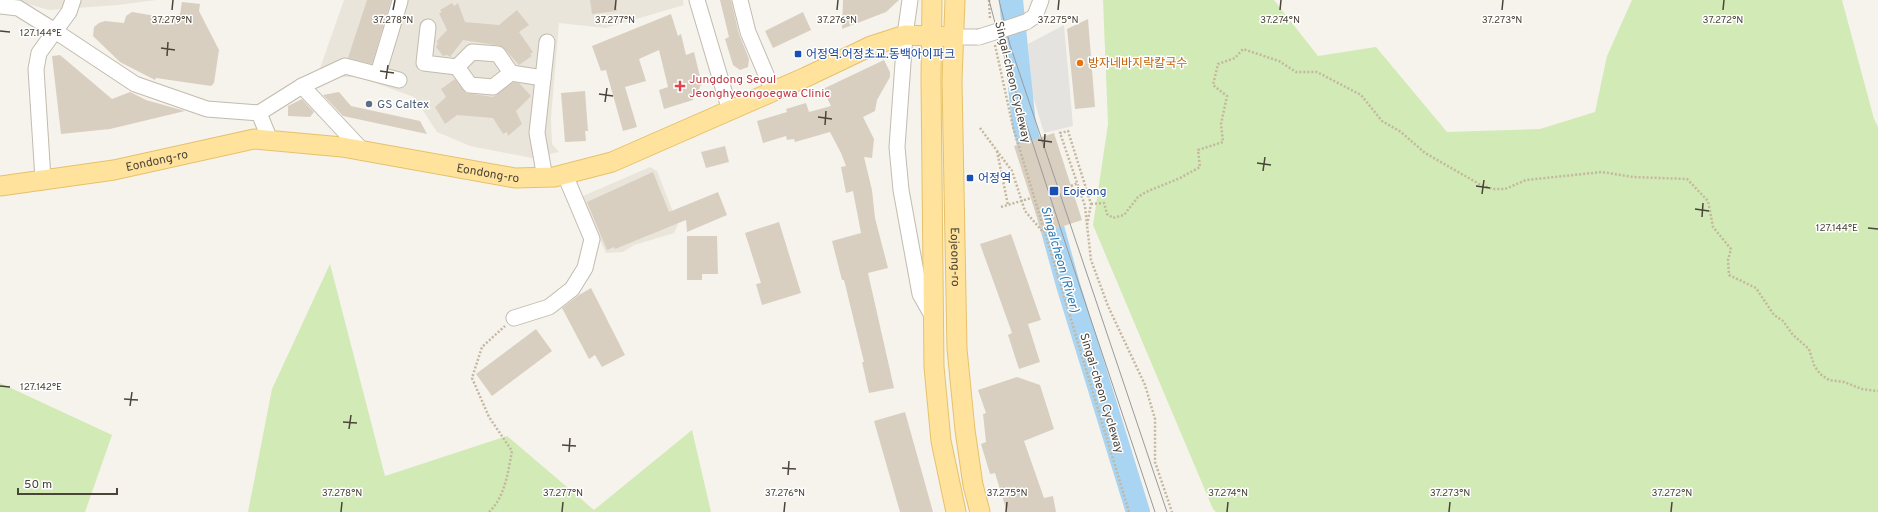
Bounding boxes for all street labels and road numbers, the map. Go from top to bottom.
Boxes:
street label: Singal-cheon Cycleway [990,20,1034,145]
street label: Eondong-ro [124,147,190,176]
street label: Eondong-ro [455,161,520,187]
street label: Eojeong-ro [946,227,963,287]
street label: Singal-cheon Cycleway [1075,331,1127,455]

